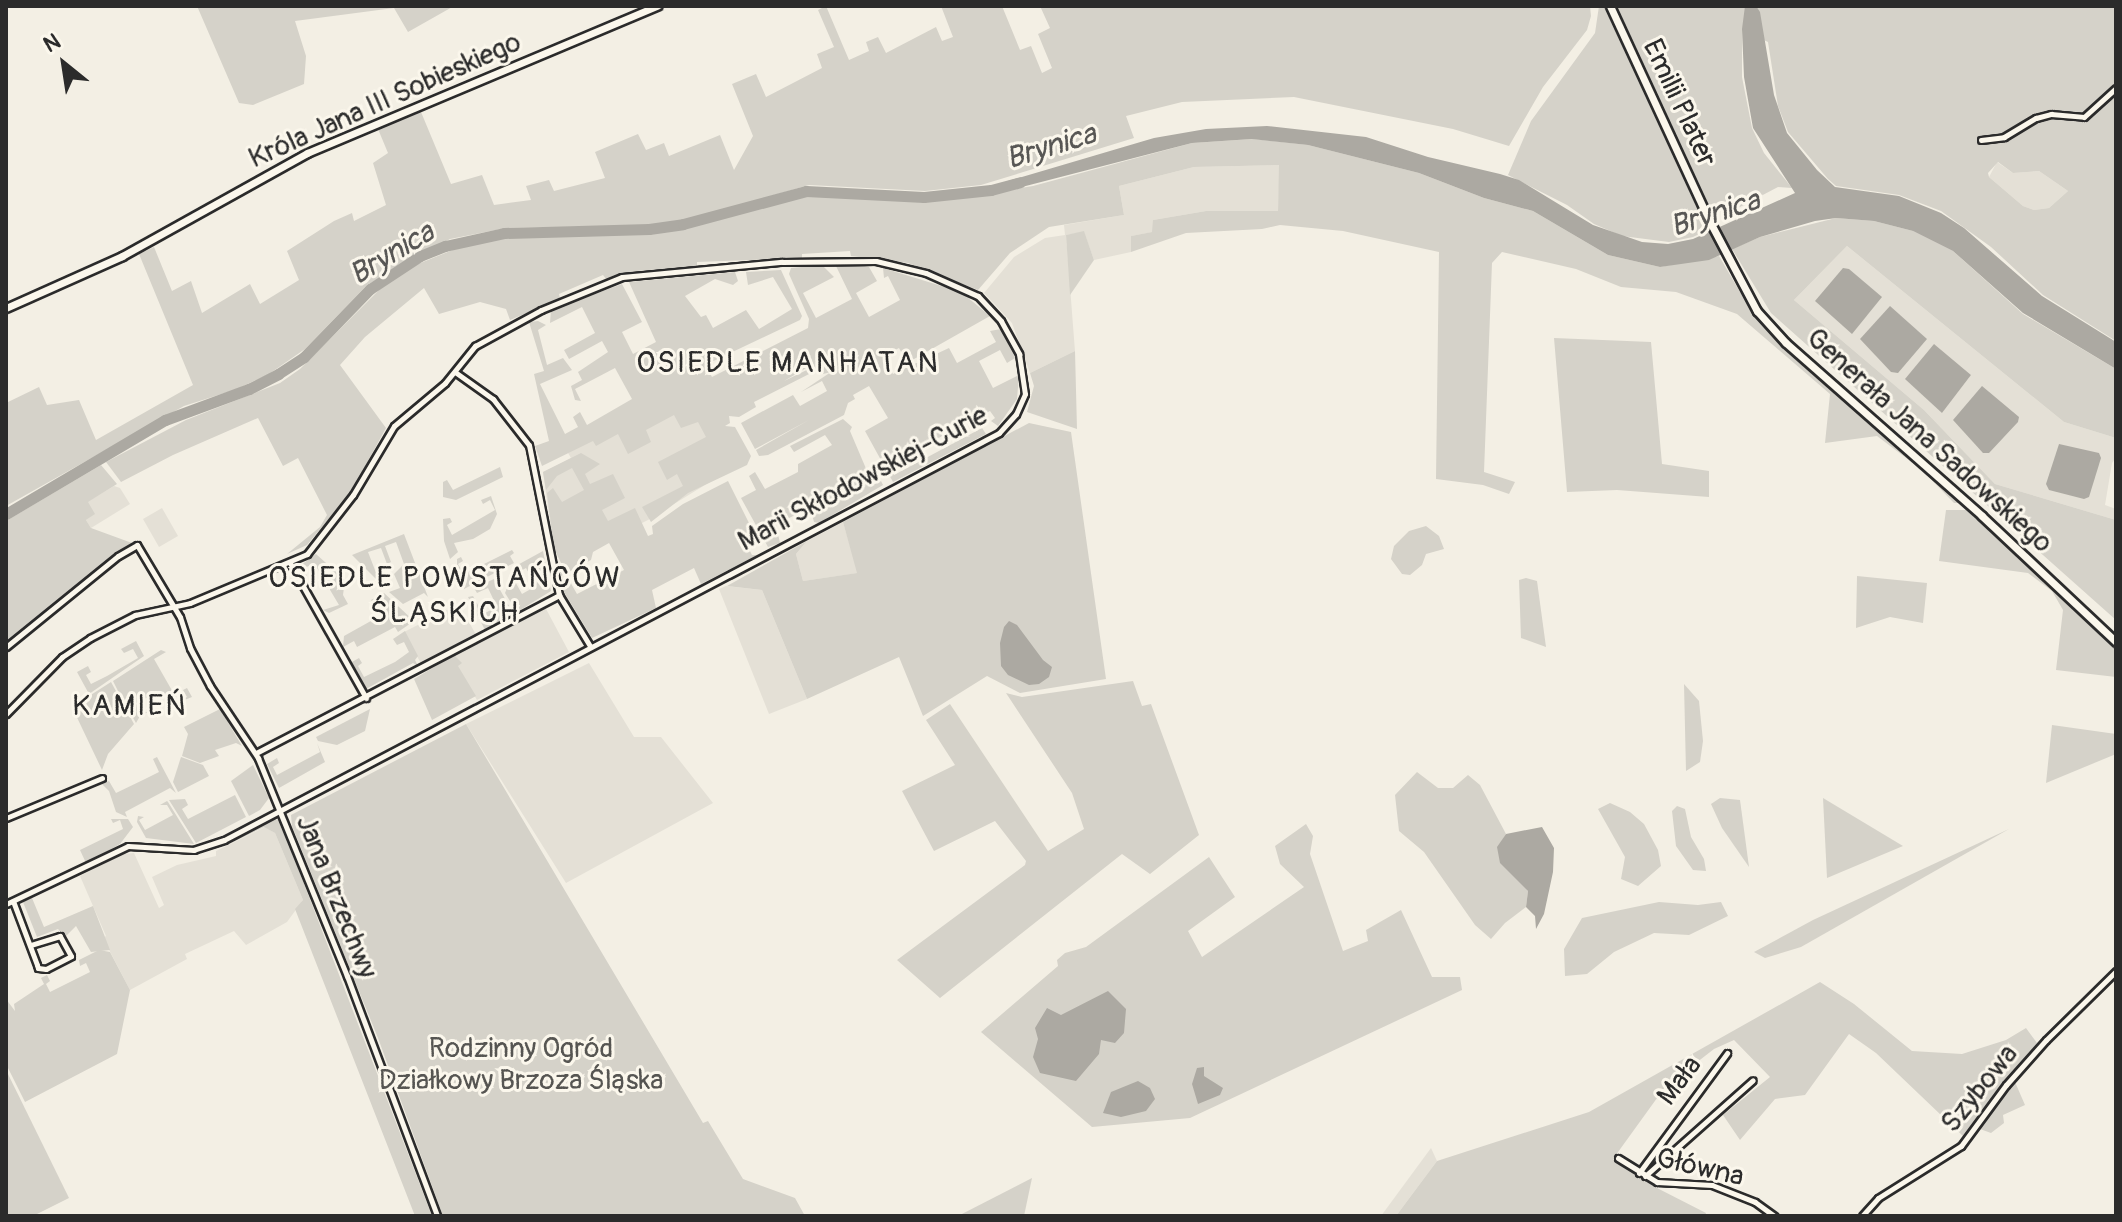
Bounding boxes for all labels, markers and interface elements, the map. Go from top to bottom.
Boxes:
north arrow [24,24,104,104]
street label: Króla Jana III Sobieskiego [244,26,526,176]
text: N [39,27,65,59]
street label: Emilii Plater [1635,34,1723,172]
water label: Brynica [1002,116,1100,178]
water label: Brynica [1666,183,1764,245]
water label: Brynica [343,215,441,293]
street label: Generała Jana Sadowskiego [1799,322,2059,560]
district label: OSIEDLE MANHATAN [636,345,940,381]
street label: Marii Skłodowskiej-Curie [733,399,993,559]
district label: OSIEDLE POWSTAŃCÓW ŚLĄSKICH [268,560,622,630]
district label: KAMIEŃ [72,688,188,724]
street label: Jana Brzechwy [288,811,384,983]
park label: Rodzinny Ogród Działkowy Brzoza Śląska [379,1032,663,1098]
street label: Szybowa [1934,1038,2026,1140]
street label: Mała [1651,1050,1709,1112]
street label: Główna [1653,1142,1747,1194]

